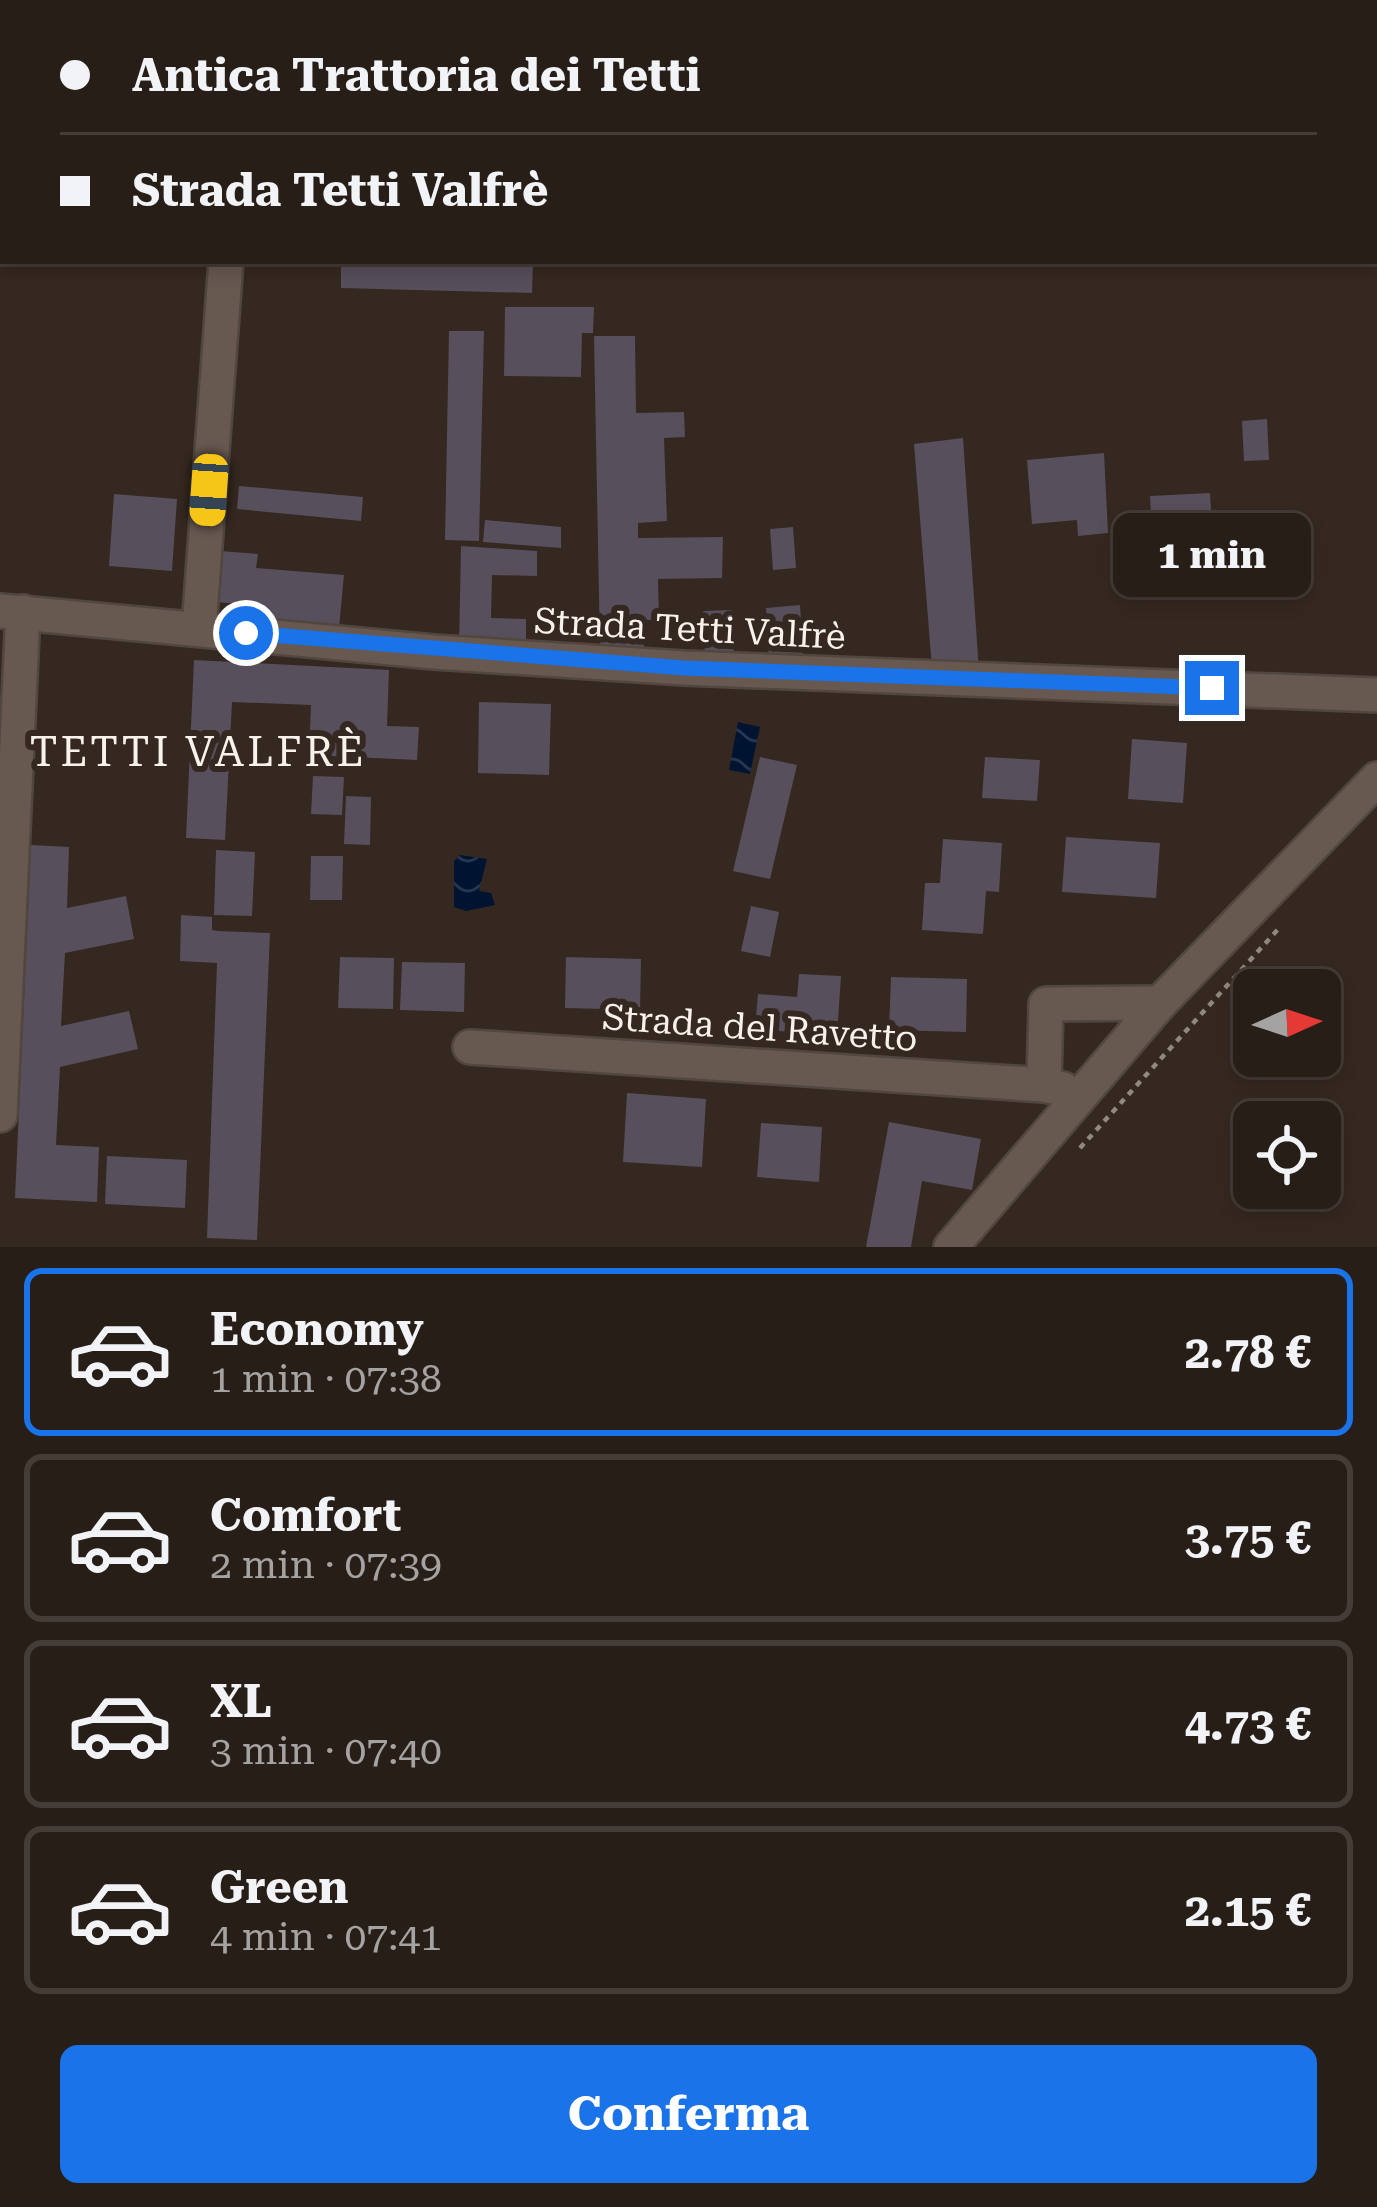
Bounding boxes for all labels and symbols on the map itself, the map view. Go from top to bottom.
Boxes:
car [189,453,229,527]
callout: 1 min [1113,514,1311,598]
street label: Strada Tetti Valfrè [533,600,847,658]
route start [219,606,273,660]
route end [1185,661,1239,715]
district label: TETTI VALFRÈ [29,727,367,776]
north arrow [1233,969,1341,1077]
street label: Strada del Ravetto [601,996,919,1060]

